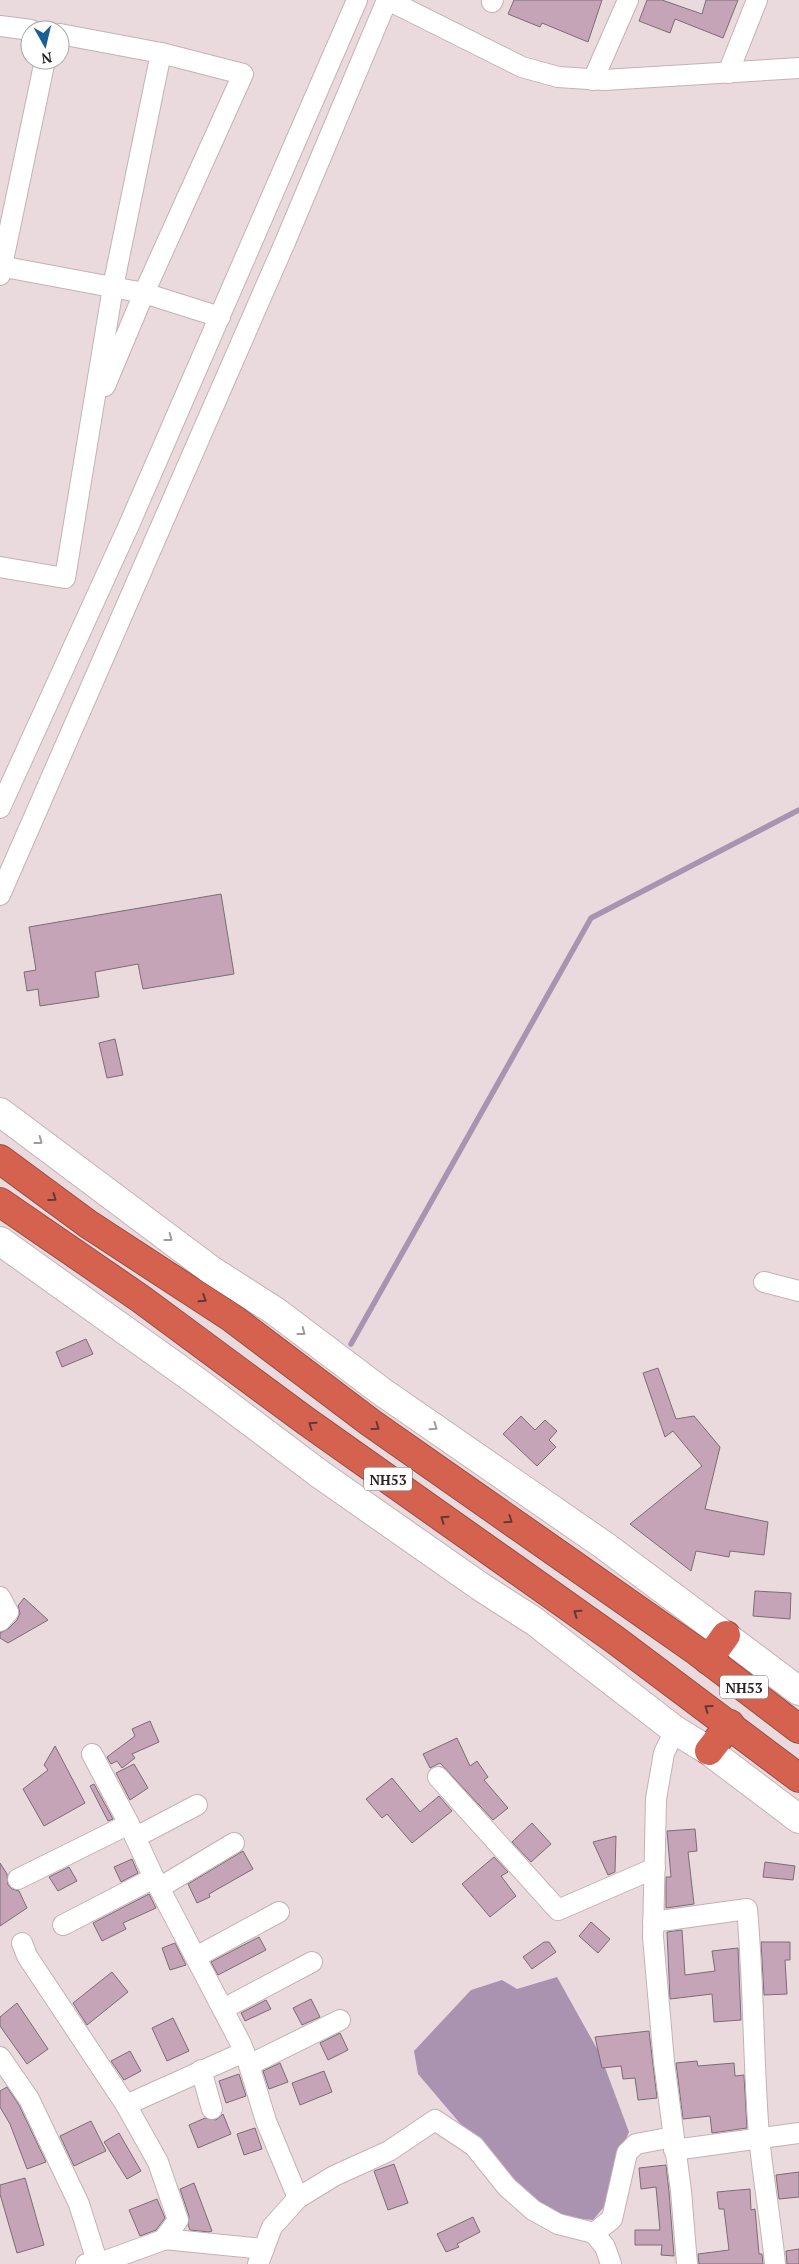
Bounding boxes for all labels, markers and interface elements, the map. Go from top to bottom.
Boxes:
north arrow [20,20,70,70]
text: N [40,48,53,69]
one-way arrow [33,1135,43,1144]
one-way arrow [47,1193,56,1201]
one-way arrow [163,1233,172,1241]
one-way arrow [197,1293,206,1302]
one-way arrow [296,1326,305,1334]
one-way arrow [370,1420,379,1430]
one-way arrow [428,1421,437,1430]
one-way arrow [308,1422,318,1431]
road number: NH53 [364,1468,412,1490]
one-way arrow [503,1514,512,1523]
one-way arrow [440,1516,450,1525]
one-way arrow [574,1610,583,1618]
road number: NH53 [720,1675,768,1698]
one-way arrow [705,1706,714,1714]

